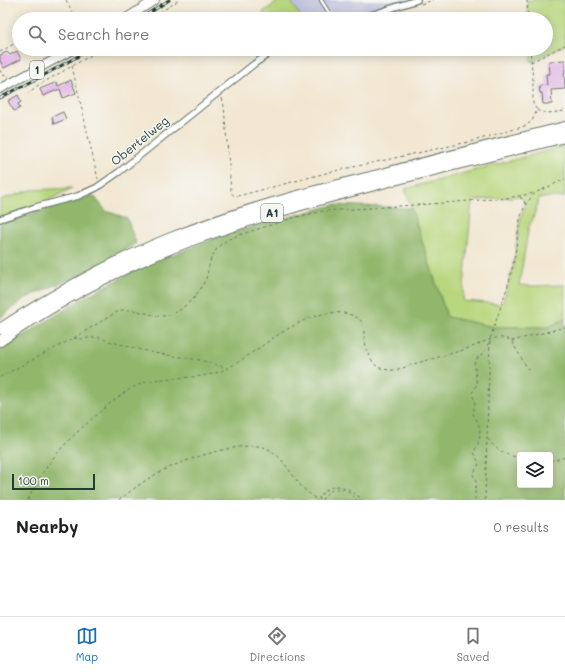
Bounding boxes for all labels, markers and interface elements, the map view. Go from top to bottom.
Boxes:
search box [12,12,553,56]
icon: search [26,23,48,45]
text: Search here [58,24,149,44]
road number: 1 [30,61,44,79]
street label: Obertelweg [107,112,172,168]
road number: A1 [261,204,283,222]
map controls [517,452,553,488]
button: layers [517,452,553,488]
scale bar [12,472,95,491]
text: 100 m [18,473,49,488]
text: Nearby [16,515,78,537]
text: 0 results [494,518,549,535]
tab: Map [76,625,98,664]
tab: Directions [249,625,305,664]
tab: Saved [457,625,489,664]

